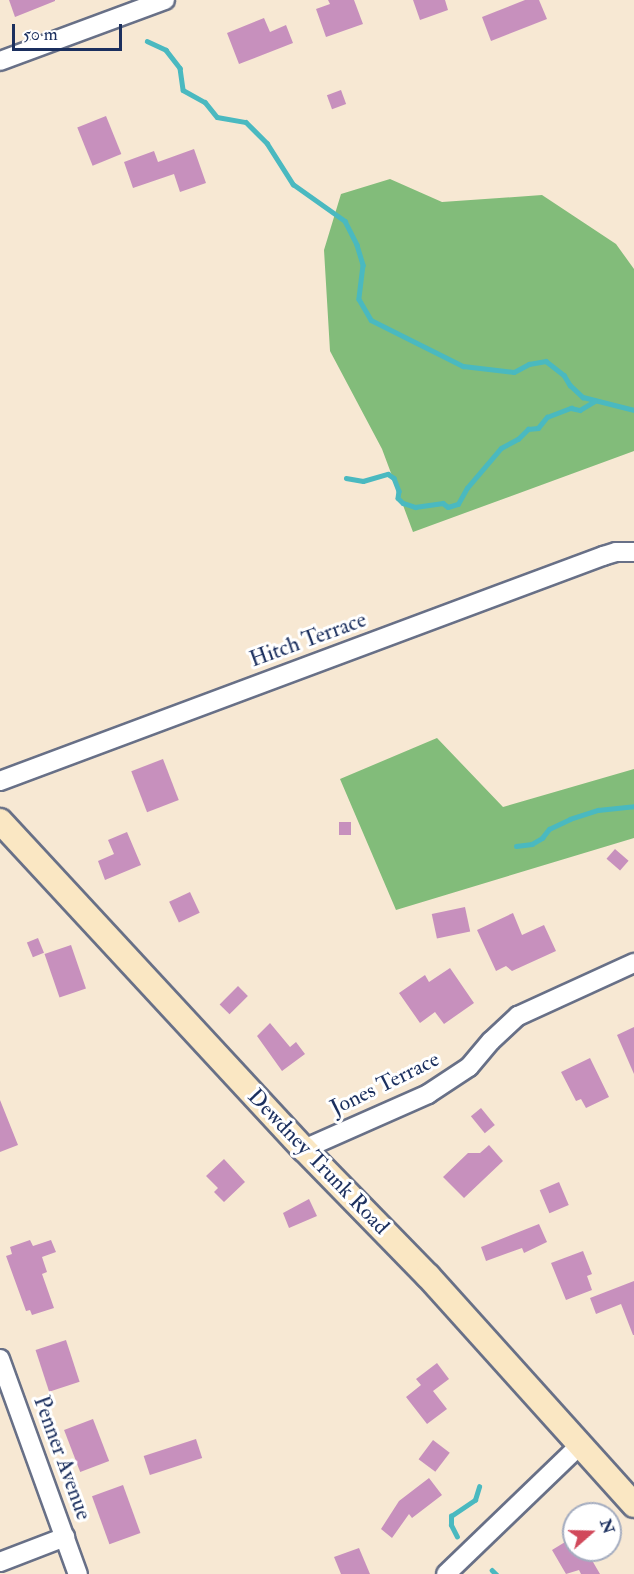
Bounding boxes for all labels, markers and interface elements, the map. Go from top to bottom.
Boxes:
scale bar [15,12,124,50]
text: 50 m [23,23,58,46]
street label: Hitch Terrace [246,607,370,673]
street label: Jones Terrace [326,1046,444,1122]
street label: Dewdney Trunk Road [242,1084,394,1240]
street label: Penner Avenue [27,1392,97,1524]
north arrow [562,1502,622,1562]
text: N [595,1516,619,1537]

